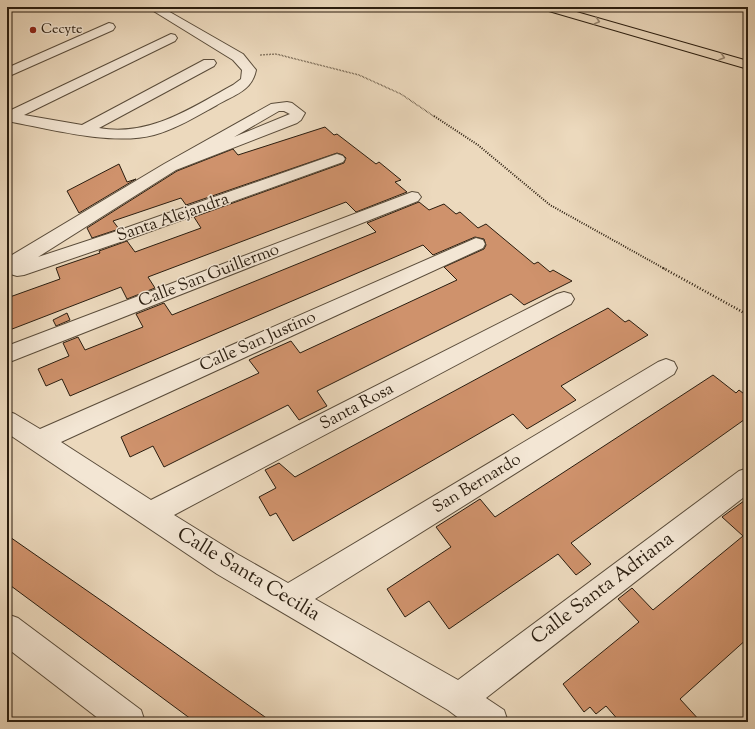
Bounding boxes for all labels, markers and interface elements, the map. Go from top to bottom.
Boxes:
one-way arrow [593,16,600,25]
place label: Cecyte [41,20,83,40]
marker: Cecyte [28,25,38,35]
one-way arrow [718,52,725,61]
street label: Santa Alejandra [114,187,233,248]
street label: Calle San Guillermo [135,238,283,314]
street label: Calle San Justino [196,306,320,378]
street label: Santa Rosa [316,377,398,437]
street label: San Bernardo [428,448,526,520]
street label: Calle Santa Cecilia [171,521,325,629]
street label: Calle Santa Adriana [525,526,681,652]

